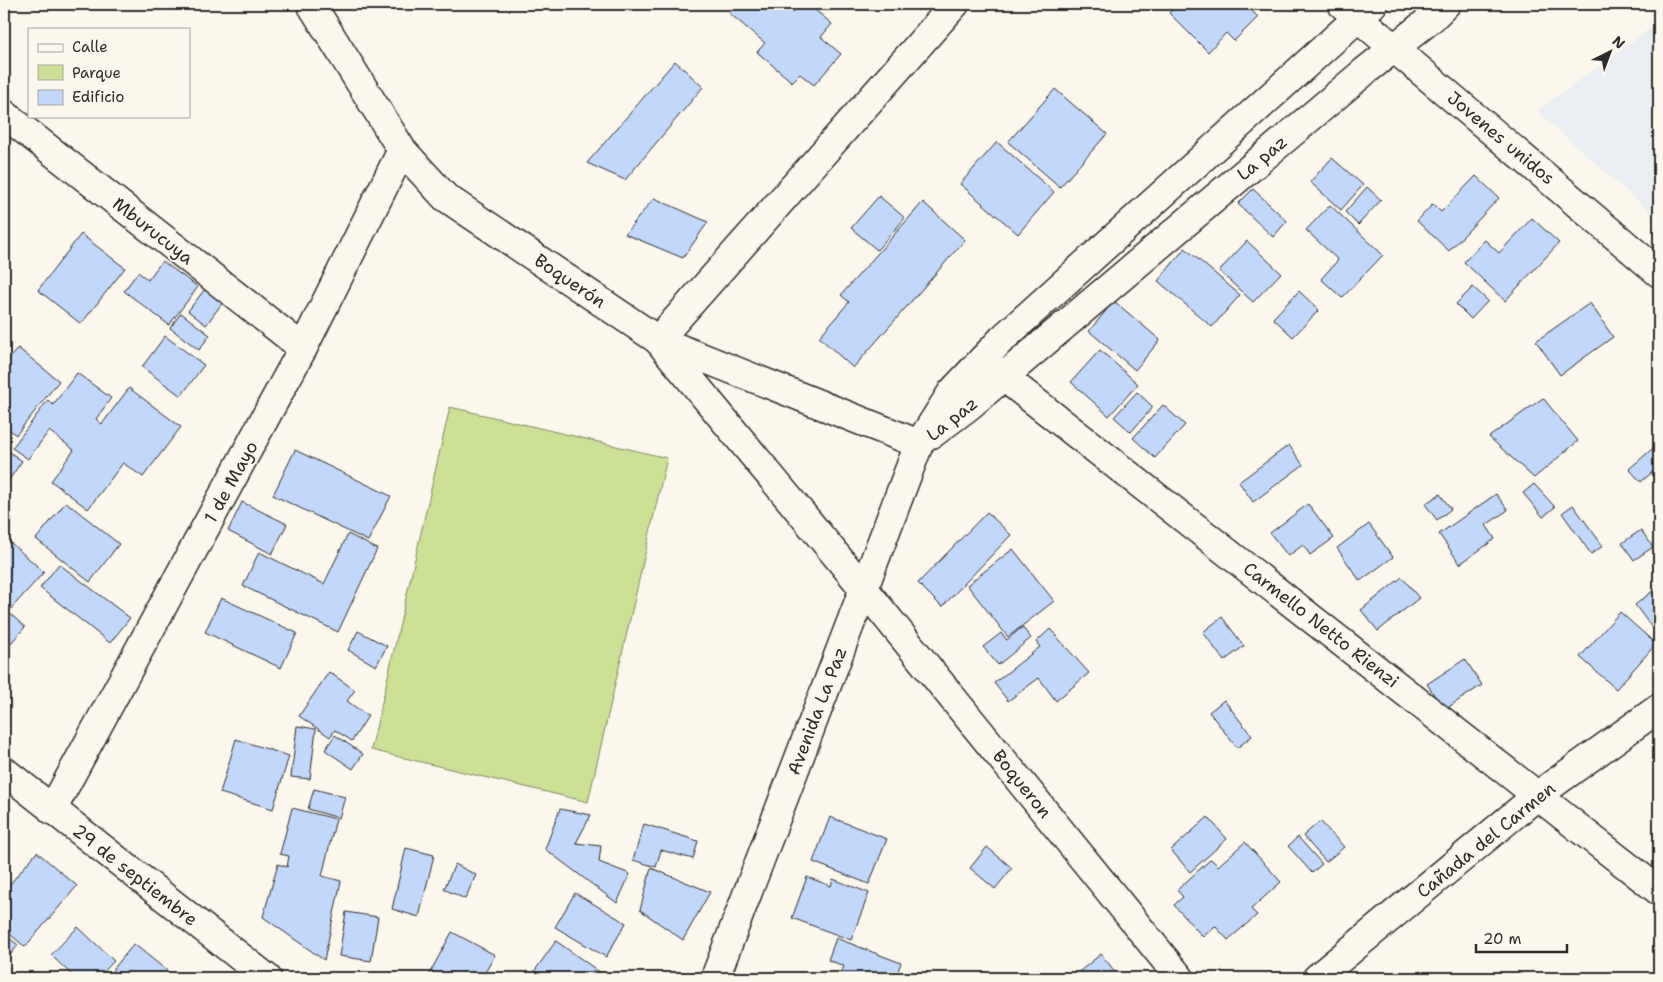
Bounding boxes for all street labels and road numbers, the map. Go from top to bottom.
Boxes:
street label: Jovenes unidos [1442,86,1560,190]
street label: La paz [1232,130,1292,186]
street label: Mburucuya [107,192,199,270]
street label: Boquerón [530,248,610,314]
street label: La paz [921,391,983,447]
street label: 1 de Mayo [199,437,263,527]
street label: Carmello Netto Rienzi [1238,557,1404,693]
street label: Avenida La Paz [782,644,852,778]
street label: Boqueron [987,745,1057,823]
street label: Cañada del Carmen [1412,777,1560,903]
street label: 29 de septiembre [67,819,203,931]

